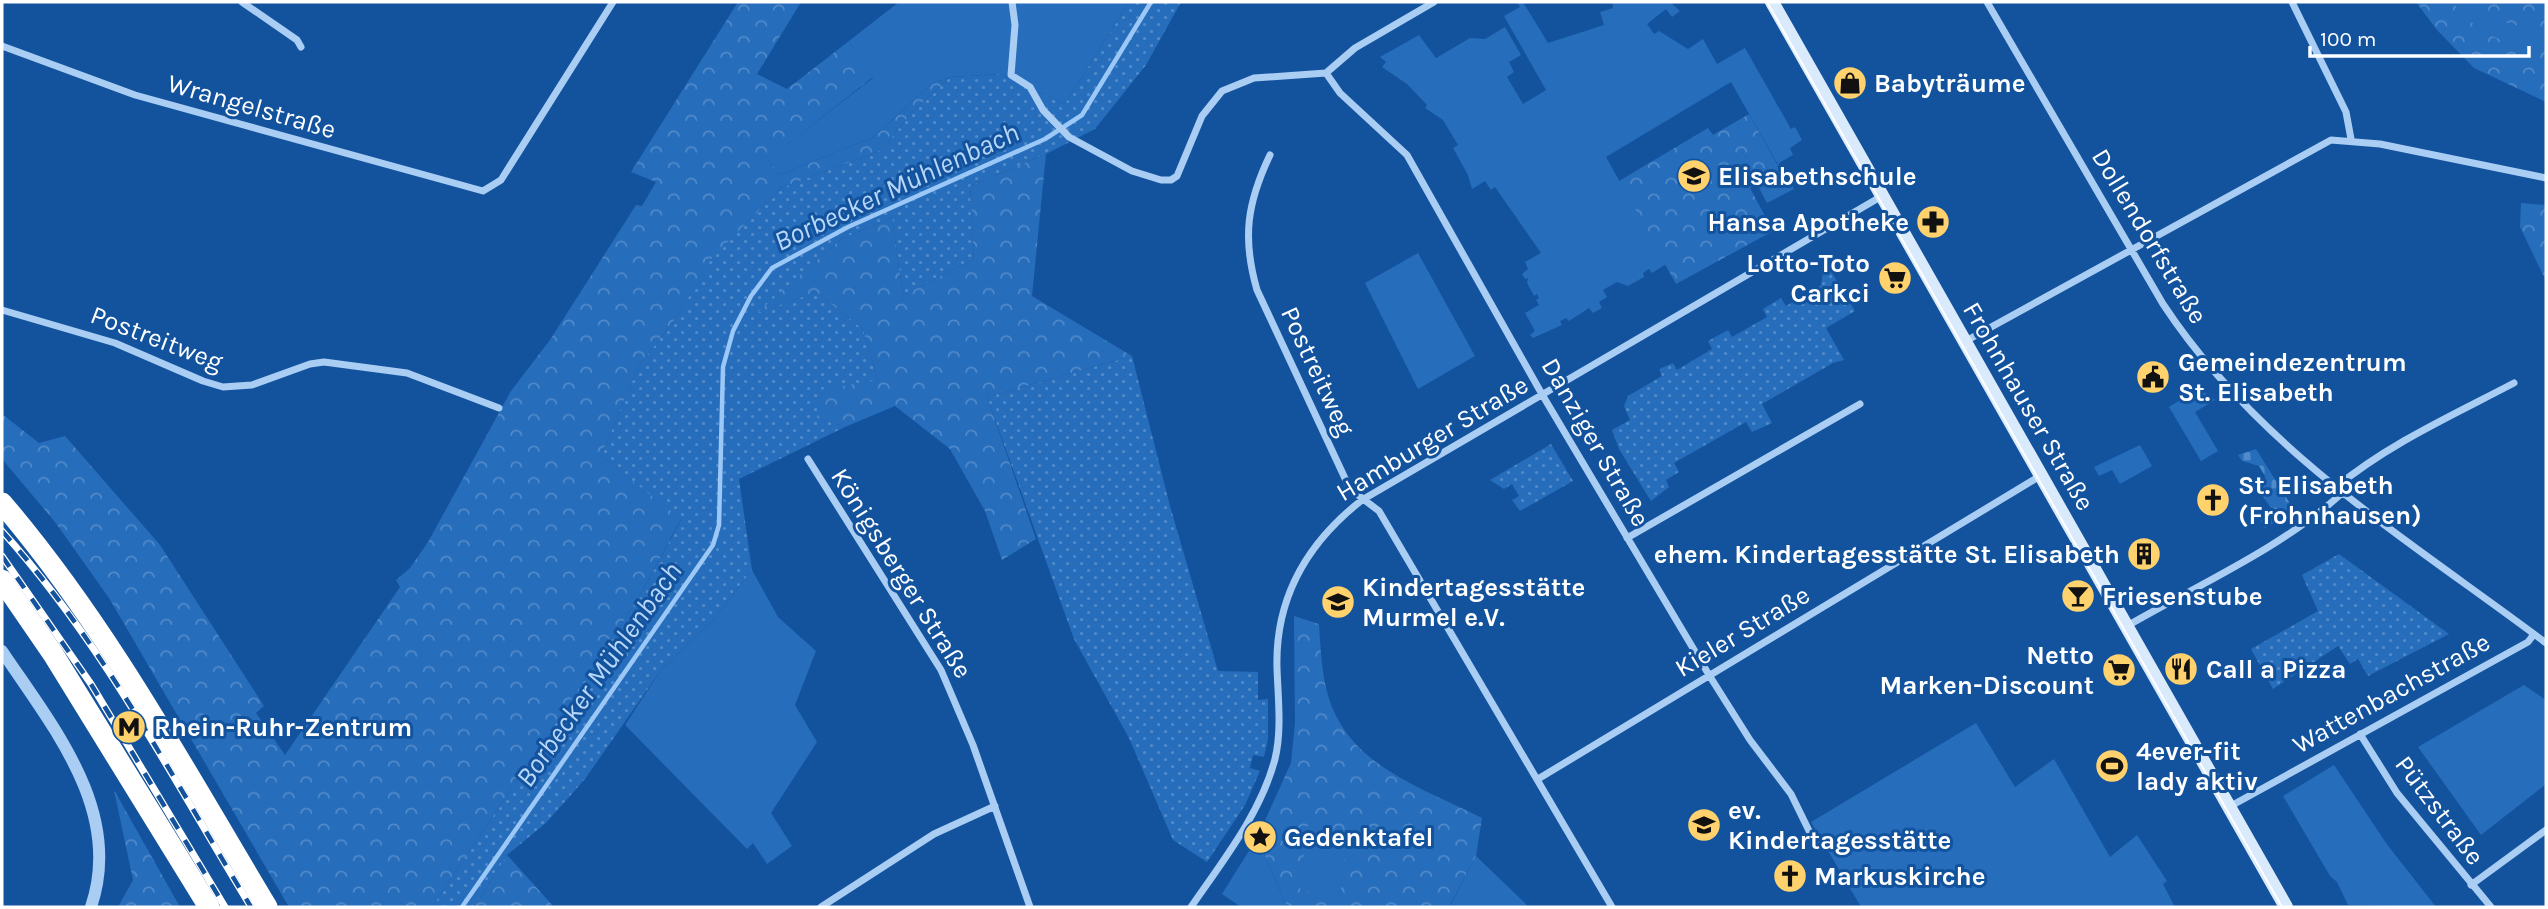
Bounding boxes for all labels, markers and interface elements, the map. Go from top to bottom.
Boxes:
scale bar [2310,14,2529,58]
text: 100 m [2320,27,2377,51]
shop icon: Babyträume [1831,64,1869,102]
street label: Wrangelstraße [164,68,340,145]
place label: Babyträume [1874,68,2026,99]
water label: Borbecker Mühlenbach [768,115,1024,258]
street label: Dollendorfstraße [2085,143,2214,329]
school or university icon: Elisabethschule [1675,157,1713,195]
place label: Elisabethschule [1718,161,1917,192]
pharmacy icon: Hansa Apotheke [1914,203,1952,241]
place label: Hansa Apotheke [1708,207,1909,238]
place label: Lotto-Toto Carkci [1746,248,1870,309]
supermarket icon: Lotto-Toto Carkci [1876,259,1914,297]
street label: Frohnhauser Straße [1956,297,2101,516]
street label: Postreitweg [86,299,228,378]
street label: Postreitweg [1274,302,1361,441]
place label: Gemeindezentrum St. Elisabeth [2178,347,2407,408]
street label: Danziger Straße [1535,353,1656,532]
public building icon: Gemeindezentrum St. Elisabeth [2134,358,2172,396]
street label: Hamburger Straße [1331,369,1534,508]
street label: Königsberger Straße [824,463,979,684]
place label: St. Elisabeth (Frohnhausen) [2238,470,2422,531]
church icon: St. Elisabeth (Frohnhausen) [2194,481,2232,519]
building icon: ehem. Kindertagesstätte St. Elisabeth [2125,535,2163,573]
place label: ehem. Kindertagesstätte St. Elisabeth [1654,539,2120,570]
water label: Borbecker Mühlenbach [508,556,688,793]
place label: Kindertagesstätte Murmel e.V. [1362,572,1585,633]
bar icon: Friesenstube [2059,577,2097,615]
street label: Kieler Straße [1669,579,1815,684]
place label: Friesenstube [2102,581,2262,612]
school or university icon: Kindertagesstätte Murmel e.V. [1319,583,1357,621]
street label: Wattenbachstraße [2287,626,2495,760]
place label: Netto Marken-Discount [1879,640,2094,701]
restaurant icon: Call a Pizza [2162,650,2200,688]
supermarket icon: Netto Marken-Discount [2100,651,2138,689]
place label: Call a Pizza [2206,654,2346,685]
metro station icon: Rhein-Ruhr-Zentrum [110,708,148,746]
place label: Rhein-Ruhr-Zentrum [154,712,412,743]
place label: 4ever-fit lady aktiv [2136,736,2258,797]
sports icon: 4ever-fit lady aktiv [2093,747,2131,785]
street label: Pützstraße [2388,750,2491,871]
place label: ev. Kindertagesstätte [1728,795,1951,856]
school or university icon: ev. Kindertagesstätte [1685,806,1723,844]
place icon: Gedenktafel [1241,818,1279,856]
place label: Gedenktafel [1284,822,1433,853]
church icon: Markuskirche [1771,857,1809,895]
place label: Markuskirche [1814,861,1985,892]

